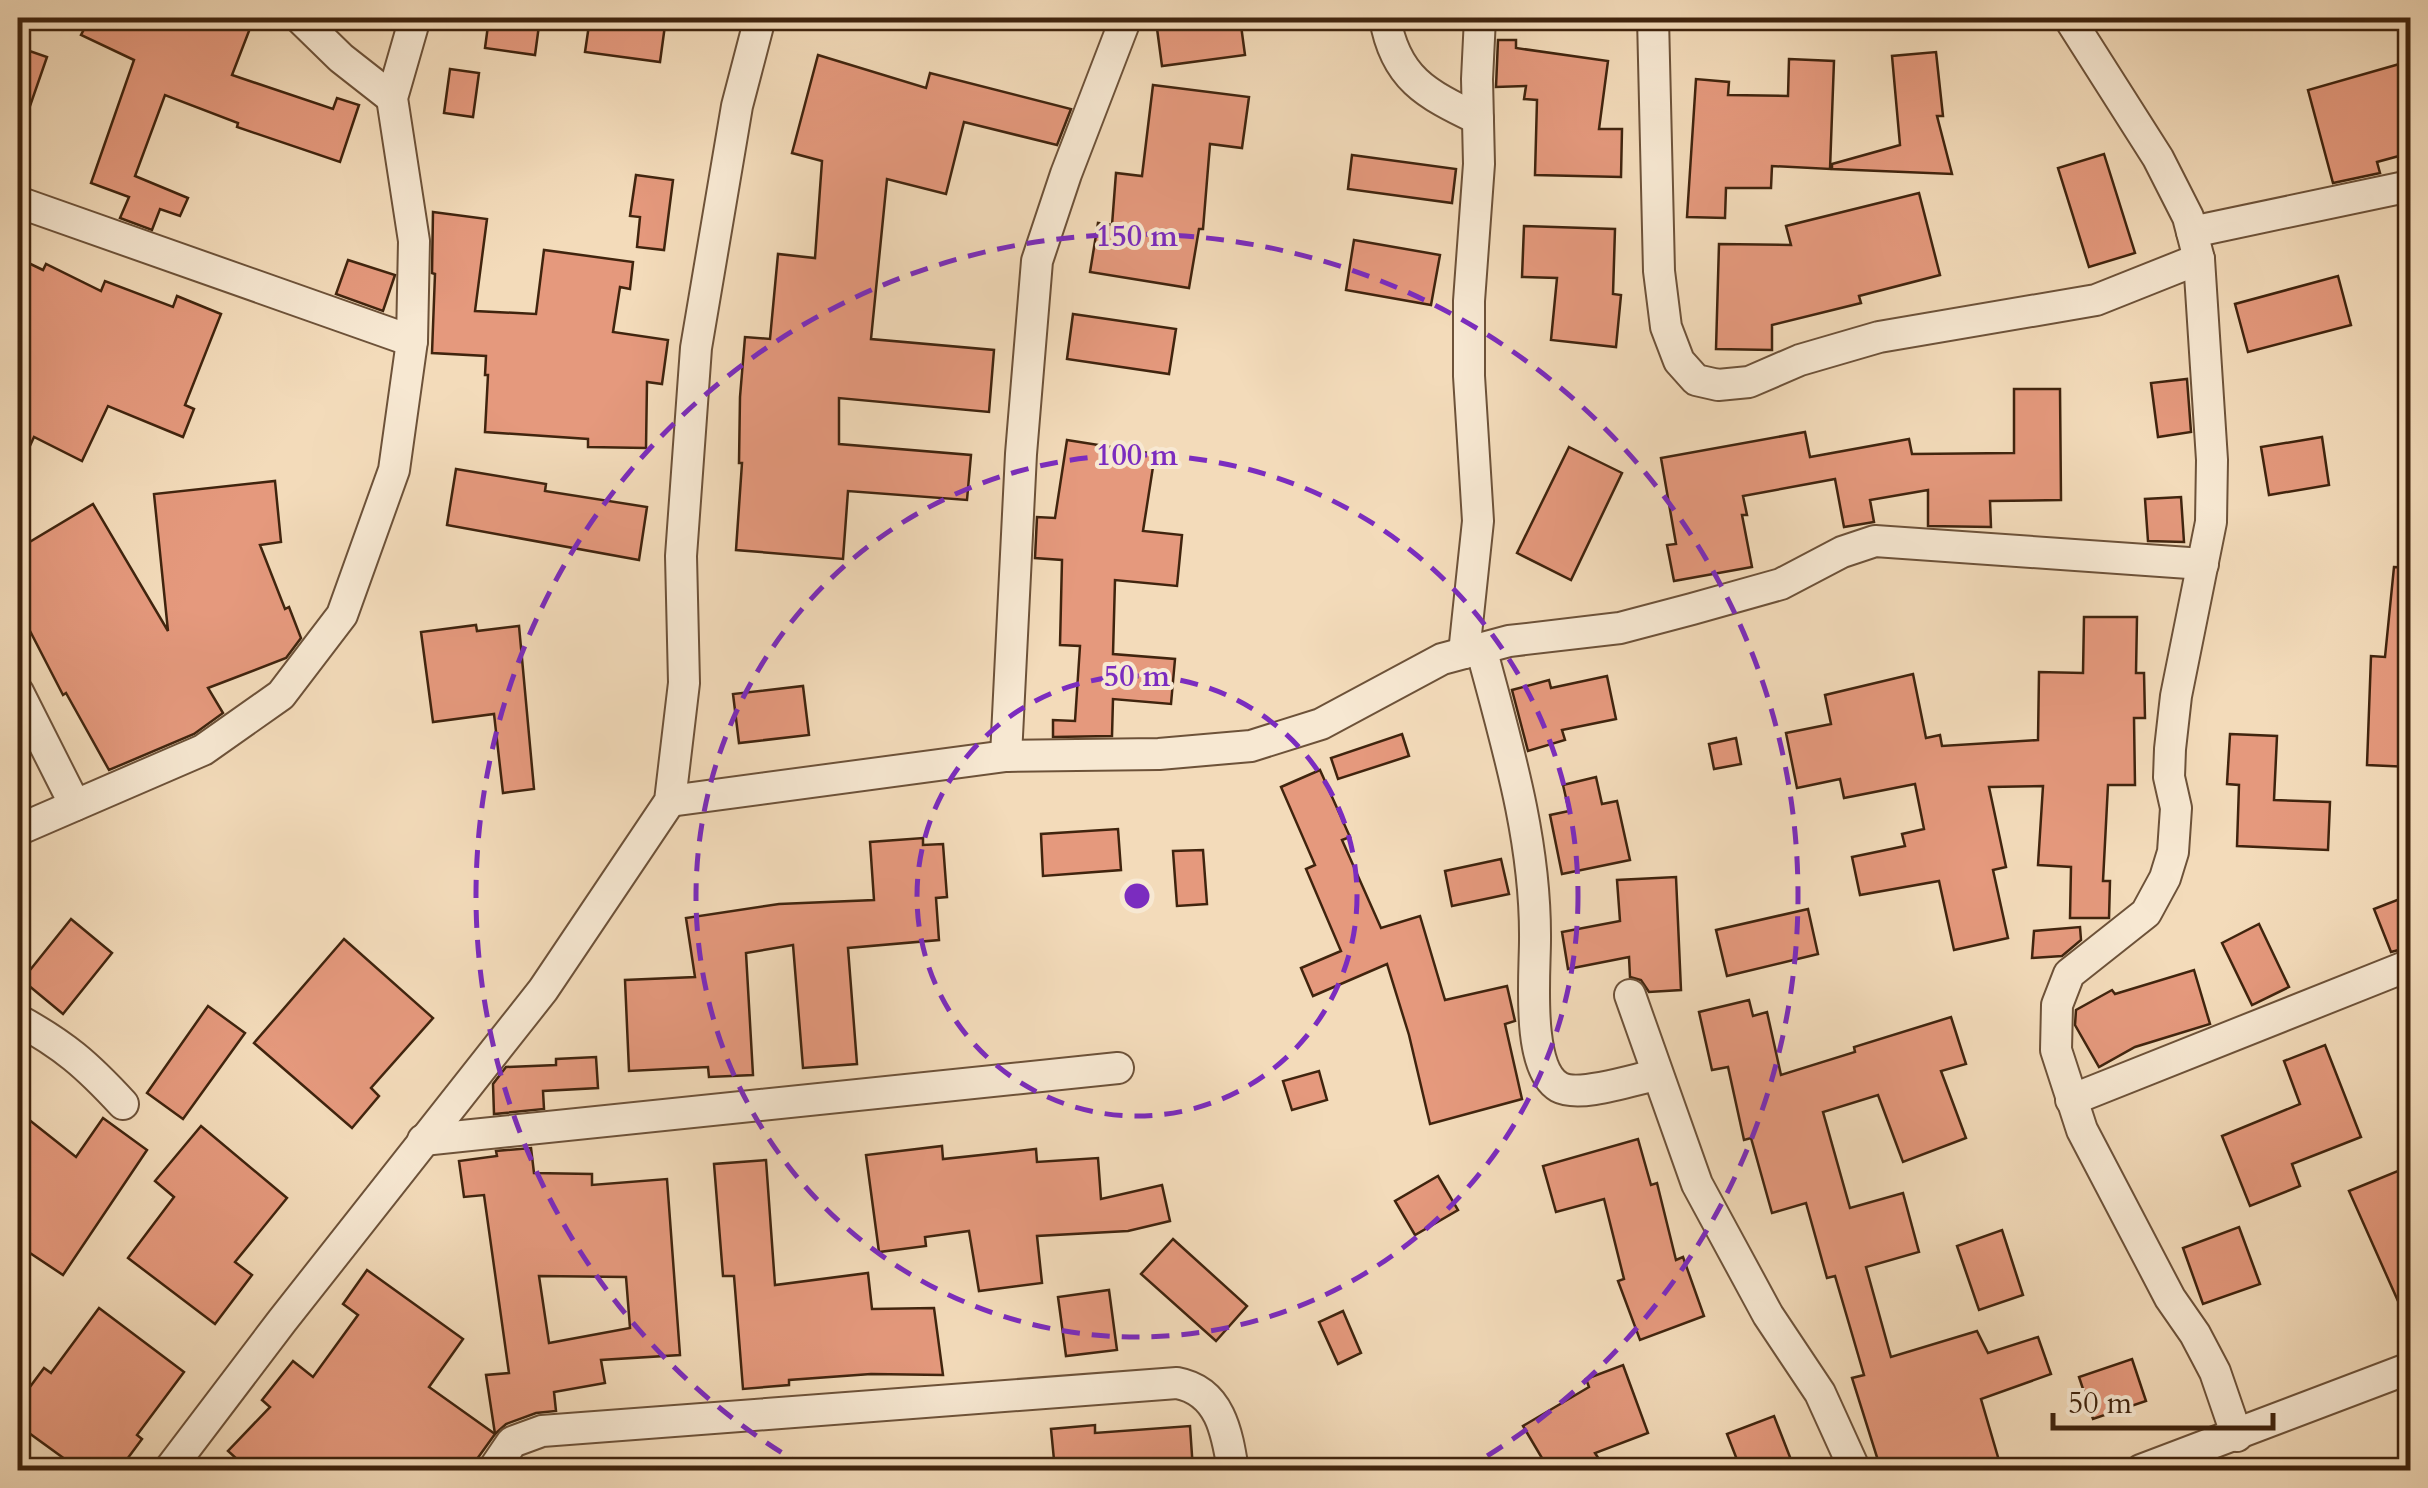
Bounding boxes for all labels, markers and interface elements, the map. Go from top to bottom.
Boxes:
text: 150 m [1096,216,1178,257]
text: 100 m [1096,435,1178,476]
text: 50 m [1104,656,1171,697]
centre of rings [1119,878,1155,914]
scale bar [2053,1368,2273,1430]
text: 50 m [2068,1383,2133,1424]

